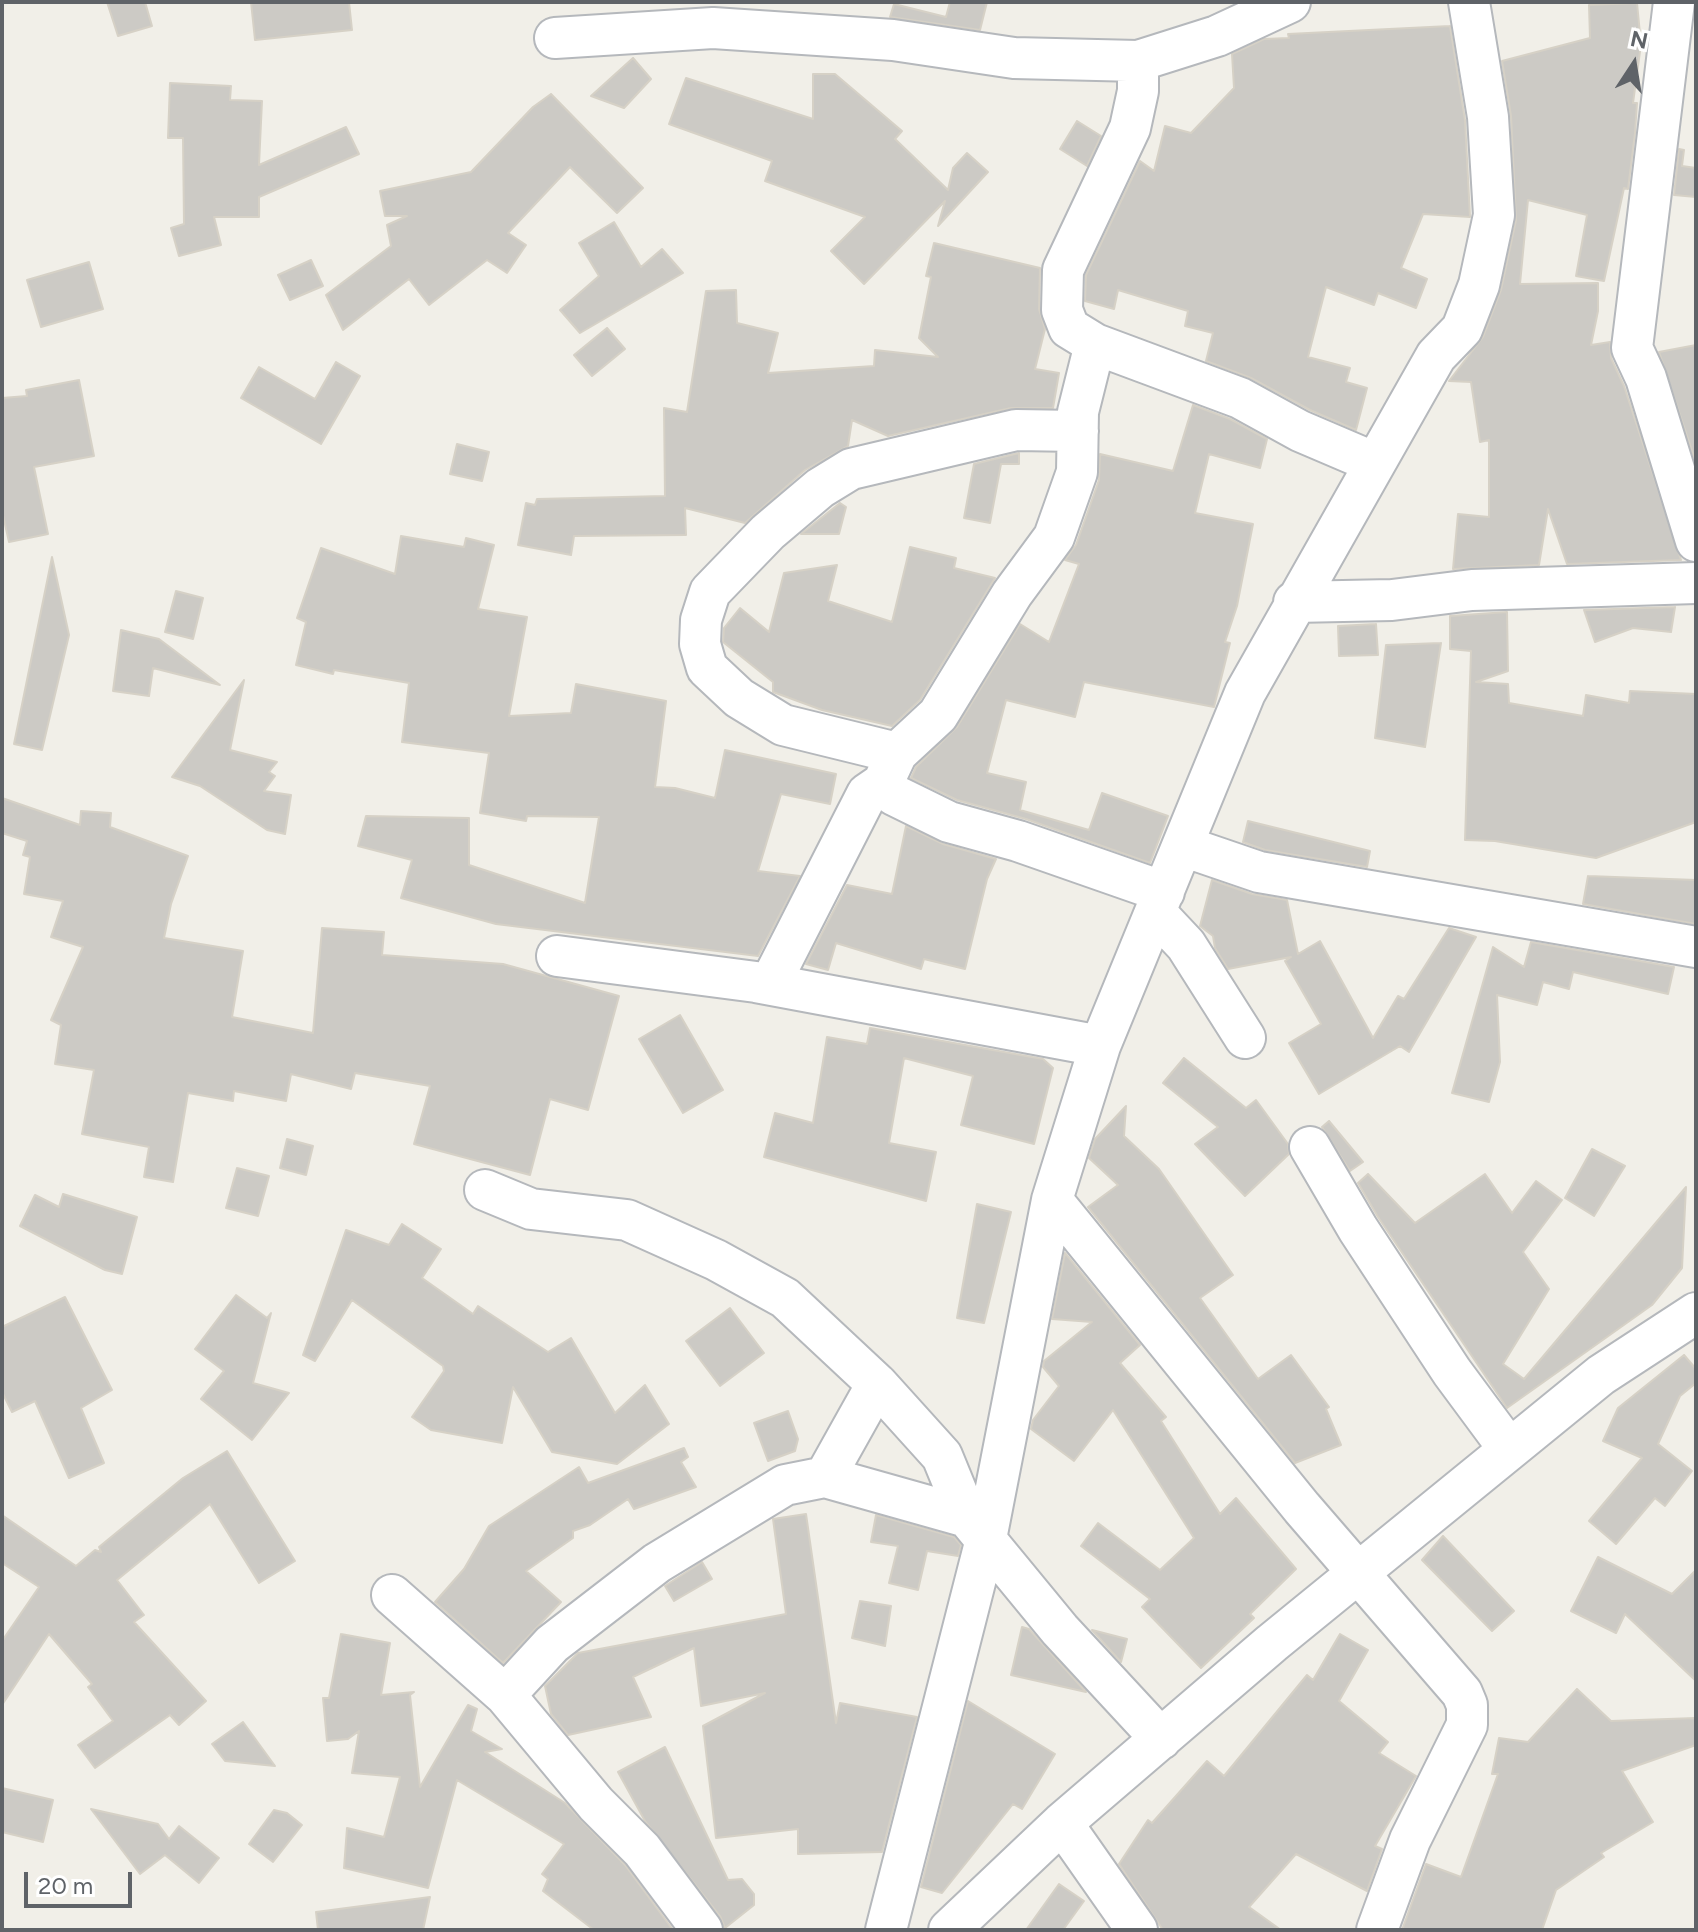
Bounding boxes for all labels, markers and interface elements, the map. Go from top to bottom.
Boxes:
north arrow [1594,24,1674,104]
text: N [1628,25,1650,55]
scale bar [28,1856,136,1906]
text: 20 m [38,1871,93,1900]

